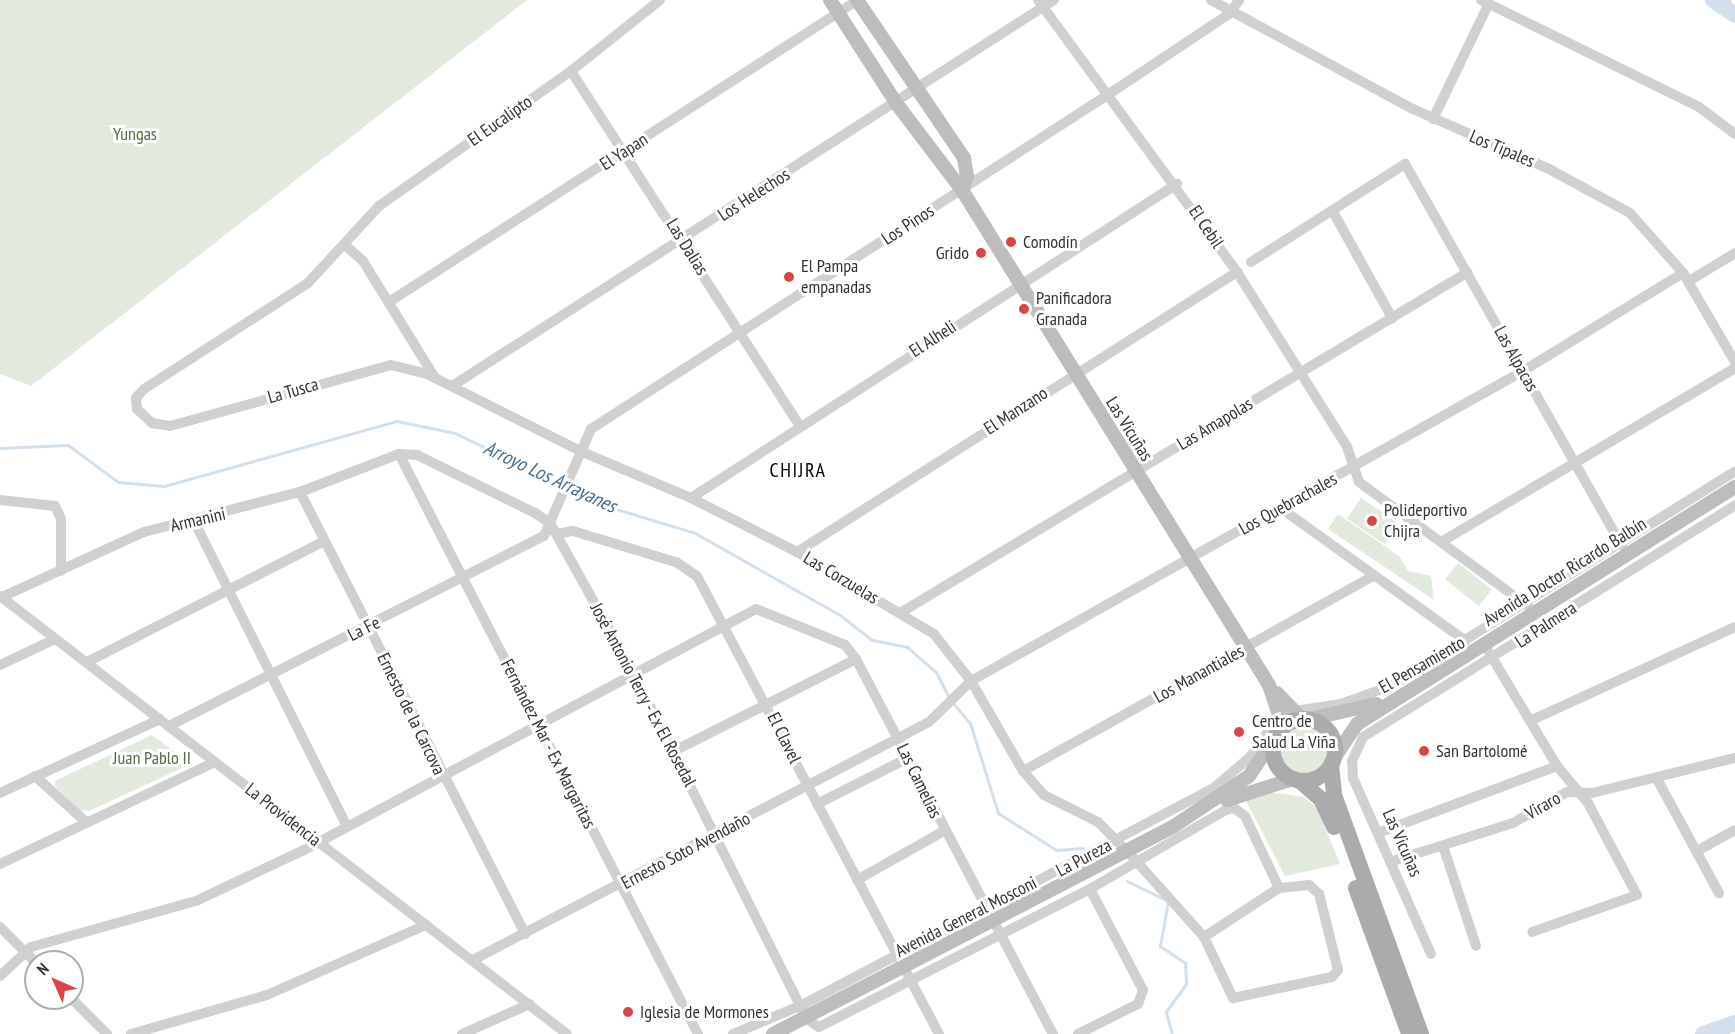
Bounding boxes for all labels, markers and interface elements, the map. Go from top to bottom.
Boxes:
street label: El Eucalipto [464,91,536,151]
park label: Yungas [113,123,157,145]
street label: Los Tipales [1466,126,1538,172]
street label: El Yapan [596,129,652,175]
street label: Los Helechos [714,164,794,226]
street label: Los Pinos [878,200,938,250]
street label: El Cebil [1184,202,1228,252]
street label: Las Dalias [661,215,713,279]
place label: Comodín [1023,231,1078,253]
marker: Comodín [1004,235,1018,249]
place label: Grido [936,242,969,264]
marker: Grido [974,246,988,260]
place label: El Pampa empanadas [801,256,871,298]
marker: El Pampa empanadas [782,270,796,284]
place label: Panificadora Granada [1036,288,1112,330]
marker: Panificadora Granada [1017,302,1031,316]
street label: El Alheli [905,316,961,362]
street label: Las Alpacas [1489,322,1543,396]
street label: La Tusca [265,373,321,409]
street label: El Manzano [980,382,1052,440]
street label: Las Vicuñas [1101,393,1157,465]
street label: Las Amapolas [1173,393,1257,455]
water label: Arroyo Los Arrayanes [480,436,620,518]
district label: CHIJRA [770,458,826,482]
street label: Los Quebrachales [1235,468,1341,540]
place label: Polideportivo Chijra [1384,500,1467,542]
street label: Armanini [168,503,228,537]
street label: Avenida Doctor Ricardo Balbín [1480,513,1650,631]
marker: Polideportivo Chijra [1365,514,1379,528]
street label: Las Corzuelas [799,547,883,609]
street label: La Palmera [1511,597,1581,653]
street label: José Antonio Terry - Ex El Rosedal [585,598,701,792]
street label: La Fe [344,612,384,646]
street label: El Pensamiento [1375,632,1469,698]
street label: Los Manantiales [1150,640,1248,708]
street label: Ernesto de la Carcova [372,650,450,778]
street label: Fernández Mar - Ex Margaritas [495,655,601,833]
street label: El Clavel [762,709,806,767]
place label: Centro de Salud La Viña [1252,711,1336,754]
marker: Centro de Salud La Viña [1230,723,1248,741]
street label: Las Camelias [892,740,946,822]
place label: San Bartolomé [1436,740,1527,762]
marker: San Bartolomé [1417,744,1431,758]
park label: Juan Pablo II [113,747,191,769]
street label: La Providencia [241,779,325,851]
street label: Viraro [1522,787,1564,825]
street label: Las Vicuñas [1377,806,1427,880]
street label: Ernesto Soto Avendaño [618,808,754,894]
street label: La Pureza [1053,834,1115,882]
street label: Avenida General Mosconi [892,872,1040,962]
north arrow [24,950,84,1010]
text: N [33,959,53,979]
place label: Iglesia de Mormones [640,1001,769,1023]
marker: Iglesia de Mormones [621,1005,635,1019]

